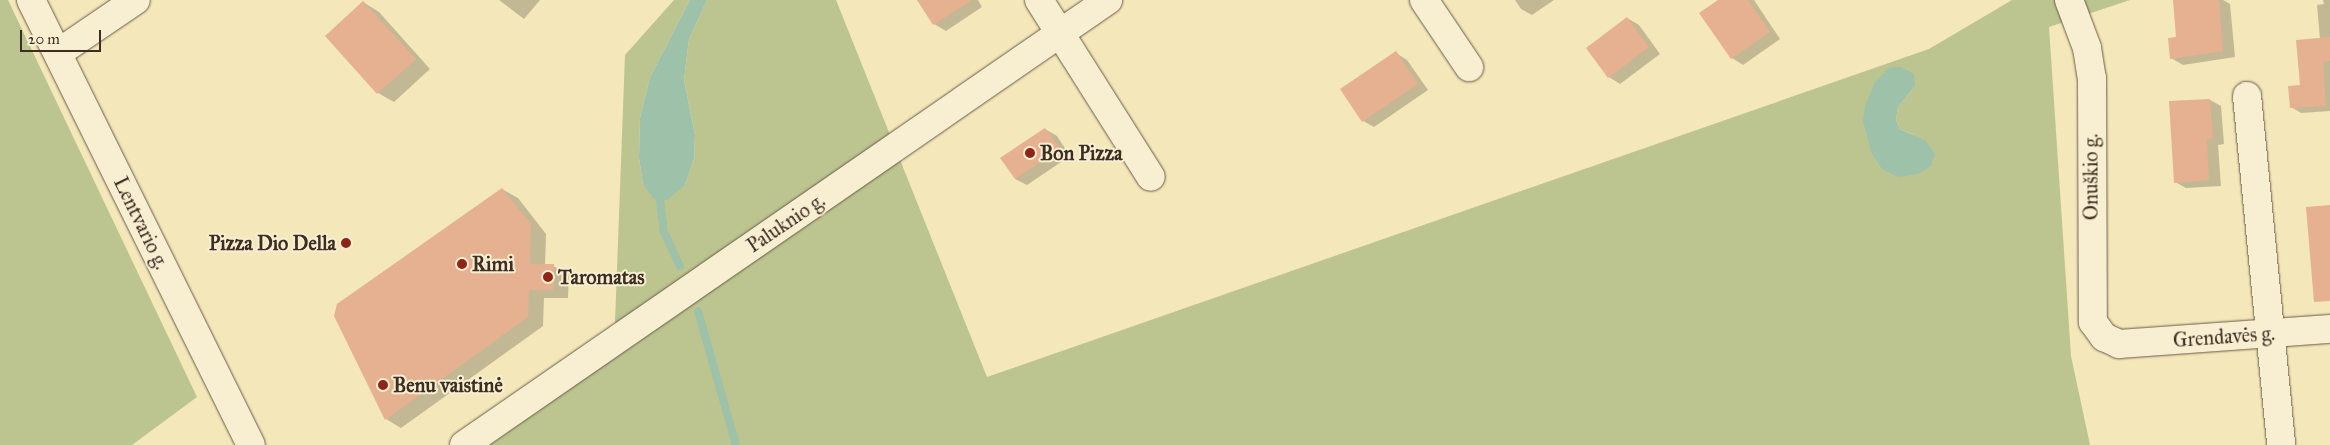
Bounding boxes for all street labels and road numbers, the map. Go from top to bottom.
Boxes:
street label: Onuškio g. [2079,134,2103,220]
street label: Lentvario g. [108,173,174,273]
street label: Paluknio g. [742,188,830,258]
street label: Grendavės g. [2172,321,2276,353]

